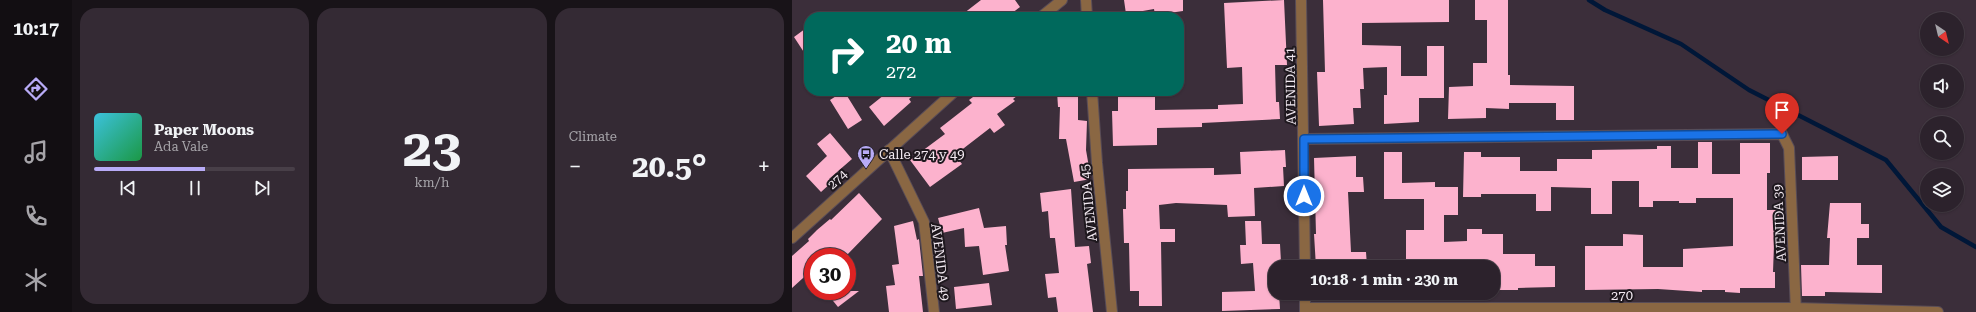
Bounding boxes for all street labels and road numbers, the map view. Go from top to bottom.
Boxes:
street label: AVENIDA 41 [1282,47,1299,125]
street label: AVENIDA 45 [1077,164,1100,242]
street label: 274 [824,166,851,192]
street label: AVENIDA 39 [1770,184,1789,262]
street label: AVENIDA 49 [928,223,953,302]
street label: 270 [1611,288,1633,303]

